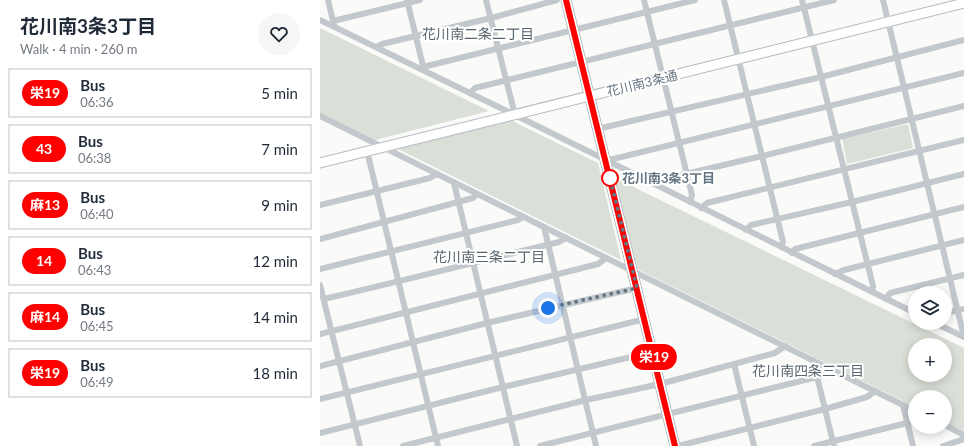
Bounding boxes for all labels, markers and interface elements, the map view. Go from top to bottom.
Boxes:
button: heart [258,13,300,55]
text: 花川南3条3丁目 [20,14,156,37]
district label: 花川南二条二丁目 [422,25,534,42]
text: Walk · 4 min · 260 m [20,41,138,57]
street label: 花川南3条通 [605,66,679,100]
text: Bus [80,76,105,94]
text: 栄19 [30,84,60,101]
text: 5 min [261,84,298,102]
text: 06:36 [80,94,114,110]
text: Bus [78,132,103,150]
text: 43 [36,140,52,157]
text: 7 min [261,140,298,158]
text: 06:38 [78,150,111,166]
marker: 花川南3条3丁目 [601,169,619,187]
place label: 花川南3条3丁目 [622,170,715,186]
text: Bus [80,188,105,206]
text: 麻13 [30,196,60,213]
text: 9 min [261,196,298,214]
text: 06:40 [80,206,114,222]
text: Bus [78,244,103,262]
district label: 花川南三条二丁目 [433,248,545,265]
text: 14 [36,252,52,269]
text: 12 min [252,252,298,270]
text: 06:43 [78,262,111,278]
map controls [908,286,952,434]
button: layers [908,286,952,330]
your location [538,298,558,318]
text: Bus [80,300,105,318]
text: 麻14 [30,308,60,325]
text: 14 min [252,308,298,326]
text: 06:45 [80,318,114,334]
button: + [908,338,952,382]
line badge: 栄19 [631,344,677,370]
text: 栄19 [639,348,669,365]
text: Bus [80,356,105,374]
district label: 花川南四条三丁目 [752,362,864,379]
text: 栄19 [30,364,60,381]
text: 18 min [252,364,298,382]
text: 06:49 [80,374,114,390]
button: − [908,390,952,434]

